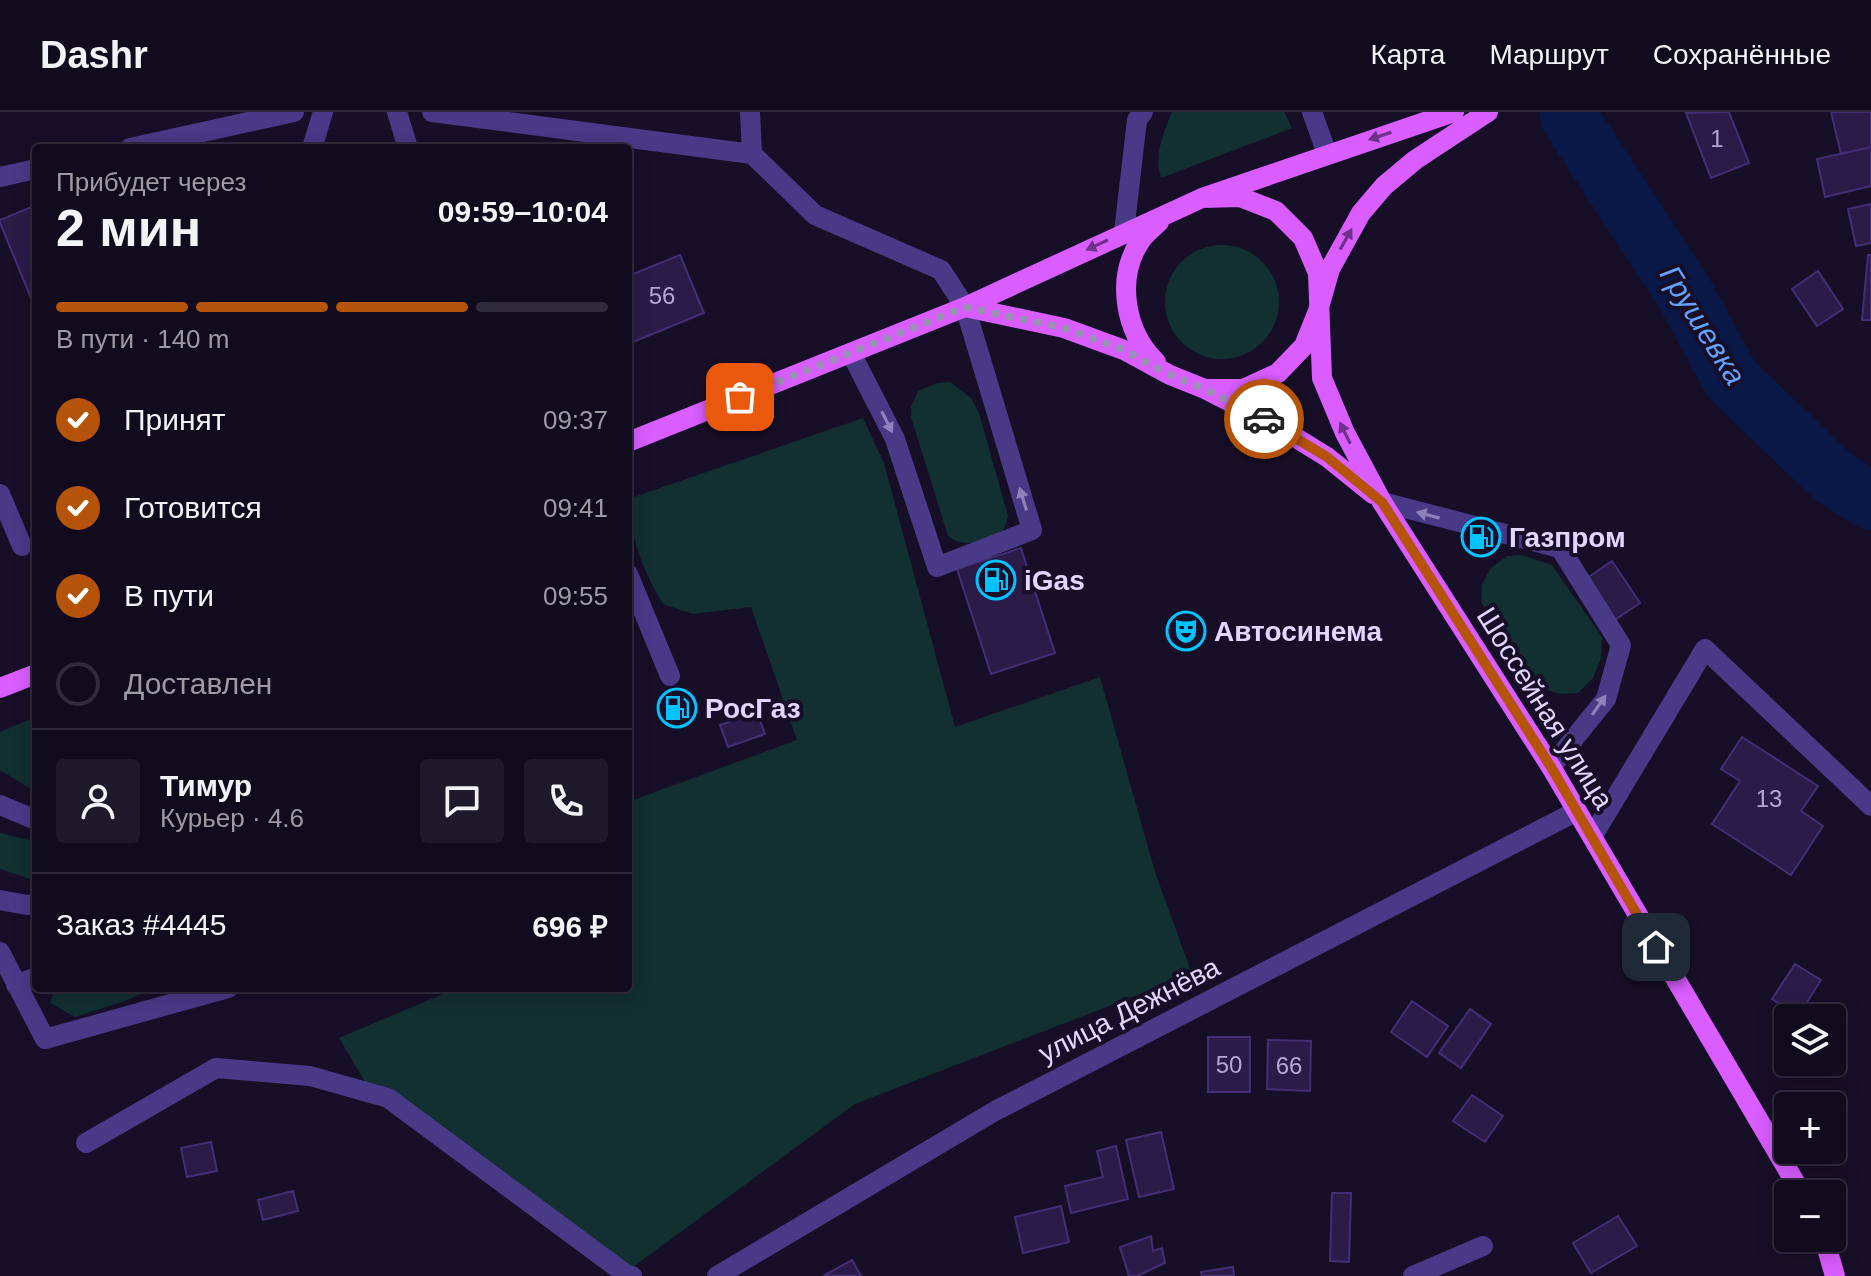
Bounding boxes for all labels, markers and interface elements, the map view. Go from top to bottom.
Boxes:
text: Dashr [40,34,148,76]
text: Карта [1370,39,1445,70]
text: Маршрут [1489,39,1609,70]
text: Сохранённые [1653,39,1831,70]
house number: 1 [1710,125,1724,152]
one-way arrow [1367,131,1391,143]
text: Прибудет через [56,167,246,197]
text: 09:59–10:04 [438,195,608,228]
text: 2 мин [56,199,201,257]
one-way arrow [1340,227,1353,250]
one-way arrow [1085,238,1108,252]
water label: Грушевка [1654,260,1752,390]
house number: 56 [649,282,675,309]
text: В пути · 140 m [56,324,229,354]
pin [706,363,774,431]
icon: bag [718,375,762,419]
courier [1224,379,1304,459]
icon: car [1242,397,1286,441]
icon: check [56,398,100,442]
text: Принят [124,403,226,436]
text: 09:37 [543,405,608,435]
one-way arrow [880,411,893,434]
one-way arrow [1339,421,1352,444]
icon: check [56,486,100,530]
one-way arrow [1016,487,1029,511]
text: Готовится [124,491,262,524]
text: 09:41 [543,493,608,523]
one-way arrow [1415,508,1440,520]
fuel station icon: Газпром [1460,516,1502,558]
place label: Газпром [1509,522,1626,553]
fuel station icon: iGas [975,559,1017,601]
place label: iGas [1024,565,1085,596]
icon: check [56,574,100,618]
text: В пути [124,579,214,612]
text: 09:55 [543,581,608,611]
street label: Шоссейная улица [1471,602,1620,815]
theatre icon: Автосинема [1165,610,1207,652]
place label: Автосинема [1214,616,1382,647]
text: Доставлен [124,667,272,700]
fuel station icon: РосГаз [656,687,698,729]
place label: РосГаз [705,693,801,724]
one-way arrow [1591,695,1606,716]
button: person [56,759,140,843]
button: chat [420,759,504,843]
button: phone [524,759,608,843]
text: Тимур [160,769,252,802]
house number: 13 [1756,785,1782,812]
text: Курьер · 4.6 [160,803,304,833]
text: Заказ #4445 [56,908,226,941]
text: 696 ₽ [532,910,608,943]
pin [1622,913,1690,981]
icon: home [1634,925,1678,969]
street label: улица Дежнёва [1033,951,1225,1069]
map controls [1774,1004,1846,1252]
button: layers [1774,1004,1846,1076]
house number: 50 [1216,1051,1242,1078]
house number: 66 [1276,1052,1302,1079]
button: + [1774,1092,1846,1164]
button: − [1774,1180,1846,1252]

